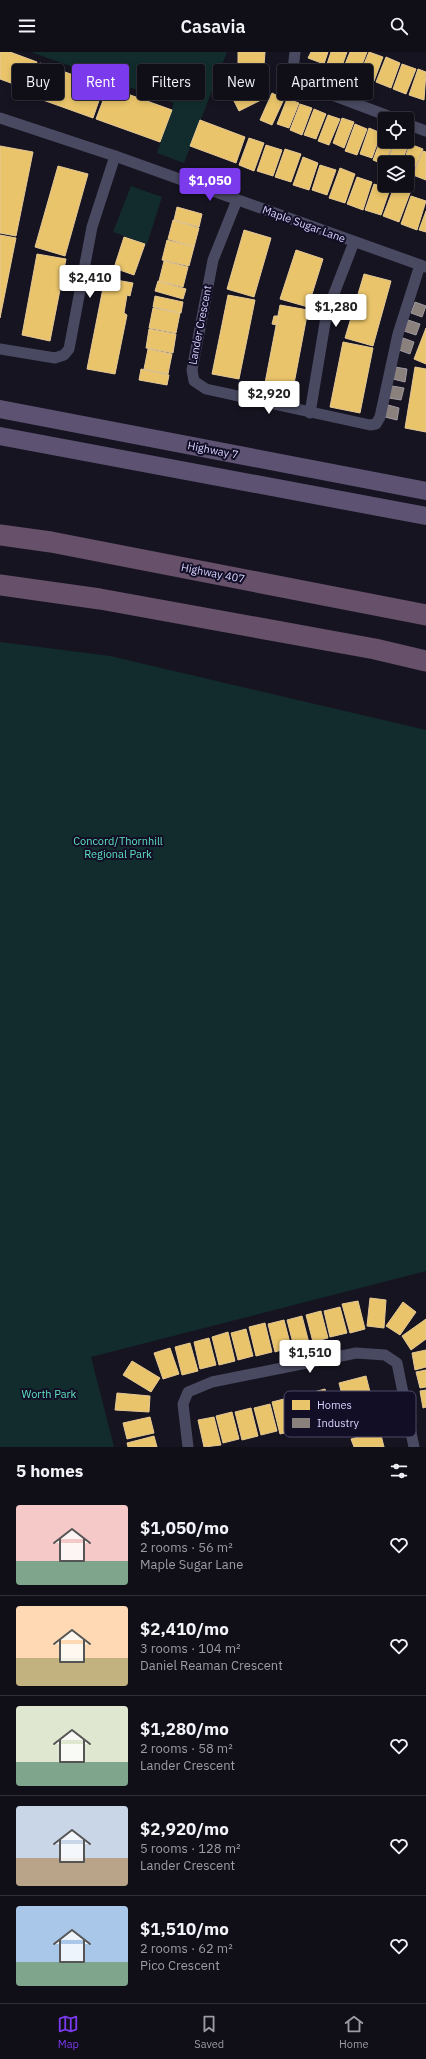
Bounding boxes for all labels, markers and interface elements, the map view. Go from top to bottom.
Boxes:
icon: menu [16,15,38,37]
text: Casavia [181,15,245,38]
icon: search [388,15,410,37]
chip: Buy [12,64,64,100]
chip: Rent [72,64,129,100]
chip: Filters [137,64,205,100]
chip: New [213,64,269,100]
chip: Apartment [277,64,373,100]
map controls [378,112,414,192]
button: locate [378,112,414,148]
button: layers [378,156,414,192]
pin: $1,050 [177,168,243,202]
text: $1,050 [188,172,232,189]
street label: Maple Sugar Lane [261,202,347,246]
pin: $2,410 [57,265,123,299]
text: $2,410 [68,269,112,286]
street label: Lander Crescent [185,284,215,366]
pin: $1,280 [303,294,369,328]
text: $1,280 [314,298,358,315]
pin: $2,920 [236,381,302,415]
text: $2,920 [247,385,291,402]
street label: Highway 7 [186,438,240,462]
street label: Highway 407 [180,560,246,586]
park label: Concord/Thornhill Regional Park [73,834,163,861]
pin: $1,510 [277,1340,343,1374]
text: $1,510 [288,1344,332,1361]
park label: Worth Park [22,1387,77,1401]
legend [284,1391,416,1437]
text: Homes [317,1398,352,1412]
text: Industry [317,1416,360,1430]
text: 5 homes [16,1460,83,1482]
icon: filters [388,1460,410,1482]
text: $1,050/mo [140,1517,229,1539]
icon: home [48,1521,96,1569]
icon: heart [388,1534,410,1556]
text: 2 rooms · 56 m² [140,1539,233,1556]
text: Maple Sugar Lane [140,1556,243,1573]
text: $2,410/mo [140,1618,229,1640]
icon: home [48,1622,96,1670]
icon: heart [388,1635,410,1657]
text: 3 rooms · 104 m² [140,1640,241,1657]
text: Daniel Reaman Crescent [140,1657,283,1674]
text: $1,280/mo [140,1718,229,1740]
icon: home [48,1722,96,1770]
icon: heart [388,1735,410,1757]
text: 2 rooms · 58 m² [140,1740,233,1757]
text: Lander Crescent [140,1757,235,1774]
text: $2,920/mo [140,1818,229,1840]
icon: home [48,1822,96,1870]
icon: heart [388,1835,410,1857]
text: 5 rooms · 128 m² [140,1840,241,1857]
text: Lander Crescent [140,1857,235,1874]
text: $1,510/mo [140,1918,229,1940]
icon: home [48,1922,96,1970]
icon: heart [388,1935,410,1957]
text: 2 rooms · 62 m² [140,1940,233,1957]
text: Pico Crescent [140,1957,220,1974]
tab: Map [57,2013,79,2051]
tab: Saved [194,2013,224,2051]
tab: Home [339,2013,369,2051]

